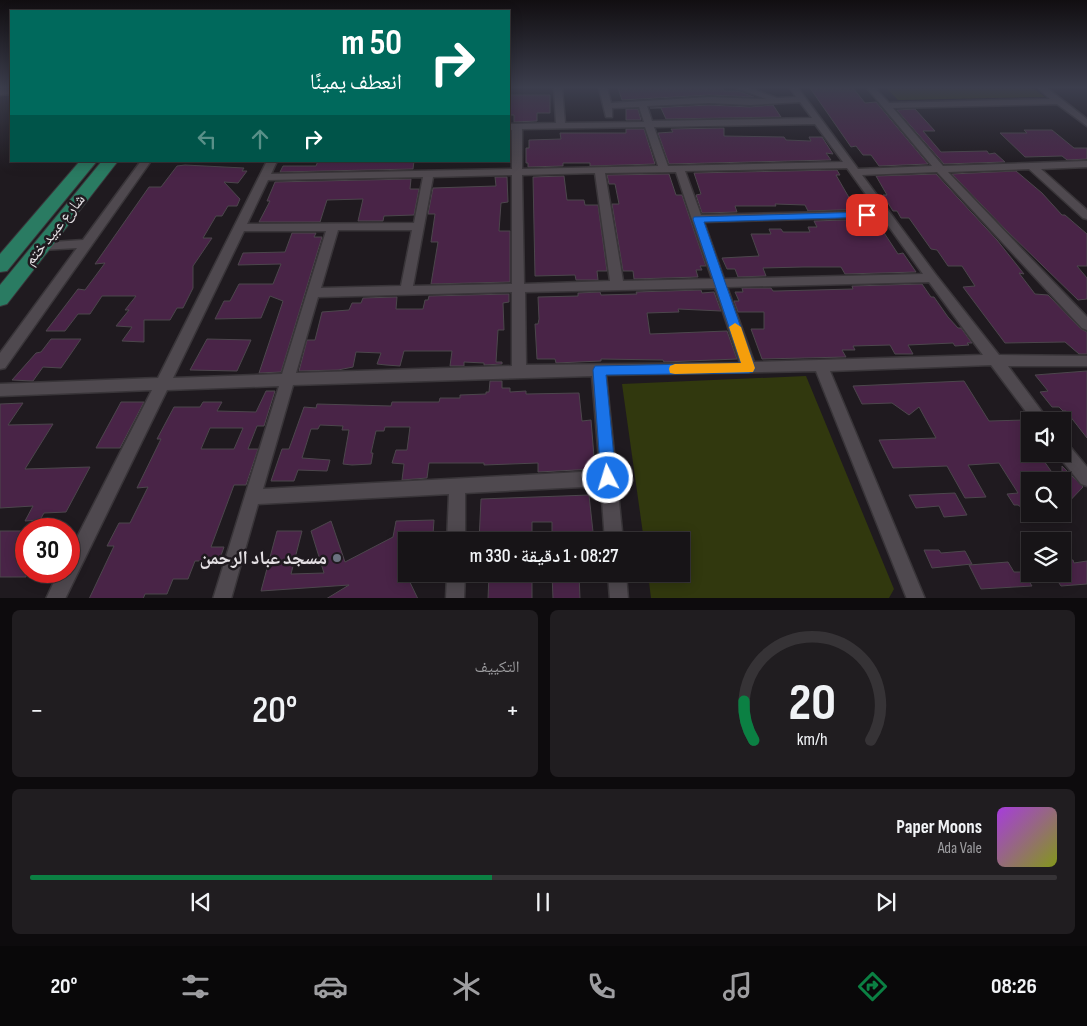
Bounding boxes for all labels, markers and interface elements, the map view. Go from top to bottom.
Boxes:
text: 50 m [341,22,402,65]
icon: right [420,30,485,95]
text: انعطف يمينًا [310,69,402,96]
icon: left [193,125,221,153]
icon: ahead [246,125,274,153]
icon: right [299,125,327,153]
street label: شارع عبيد ختم [21,191,89,269]
pin [846,194,888,236]
icon: arrive [853,201,881,229]
map controls [1021,412,1071,582]
button: sound [1021,412,1071,462]
position arrow [581,451,633,503]
button: search [1021,472,1071,522]
speed limit sign: 30 [15,518,80,583]
button: layers [1021,532,1071,582]
text: 08:27 · 1 دقيقة · 330 m [470,545,618,568]
place label: مسجد عباد الرحمن [199,547,327,570]
marker: مسجد عباد الرحمن [331,552,343,564]
text: التكييف [475,658,520,677]
text: 20 [788,672,836,735]
text: 20° [252,688,298,733]
text: − [30,694,44,727]
text: + [506,694,520,727]
text: km/h [797,729,828,750]
text: Paper Moons [896,816,982,839]
text: Ada Vale [938,839,982,858]
icon: previous [187,888,215,916]
icon: pause [529,888,557,916]
icon: next [872,888,900,916]
icon: filters [178,969,213,1004]
icon: car [313,969,348,1004]
icon: climate [449,969,484,1004]
icon: phone [584,969,619,1004]
icon: music [720,969,755,1004]
icon: directions [855,969,890,1004]
text: 20° [50,973,77,1000]
text: 08:26 [991,973,1037,1000]

